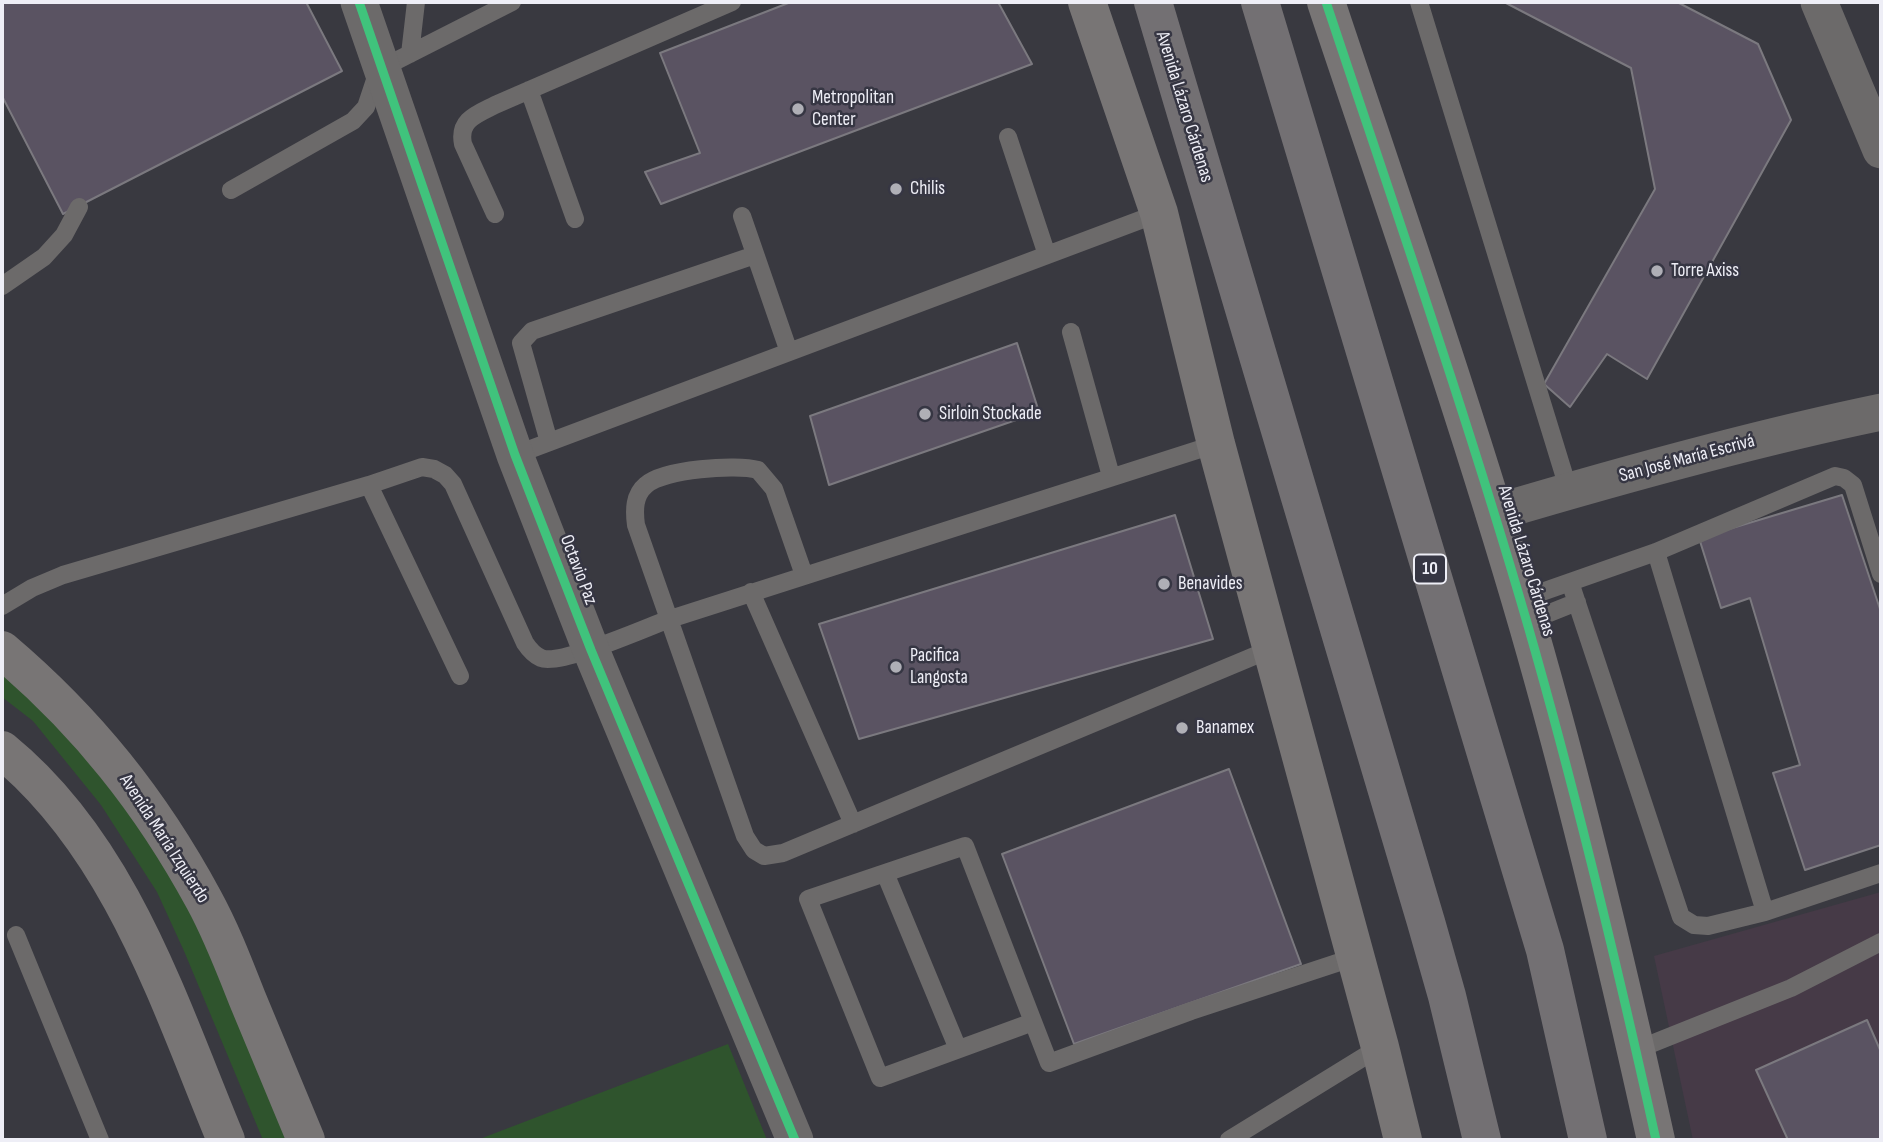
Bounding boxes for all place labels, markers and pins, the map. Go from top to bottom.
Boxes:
place label: Metropolitan Center [812,87,894,131]
marker: Metropolitan Center [790,101,806,117]
place label: Chilis [910,178,945,200]
marker: Chilis [888,181,904,197]
place label: Torre Axiss [1671,260,1739,282]
marker: Torre Axiss [1649,263,1665,279]
place label: Sirloin Stockade [939,403,1042,425]
marker: Sirloin Stockade [917,406,933,422]
place label: Benavides [1178,573,1243,595]
marker: Benavides [1156,576,1172,592]
place label: Pacifica Langosta [910,645,968,689]
marker: Pacifica Langosta [888,659,904,675]
place label: Banamex [1196,717,1254,739]
marker: Banamex [1174,720,1190,736]

